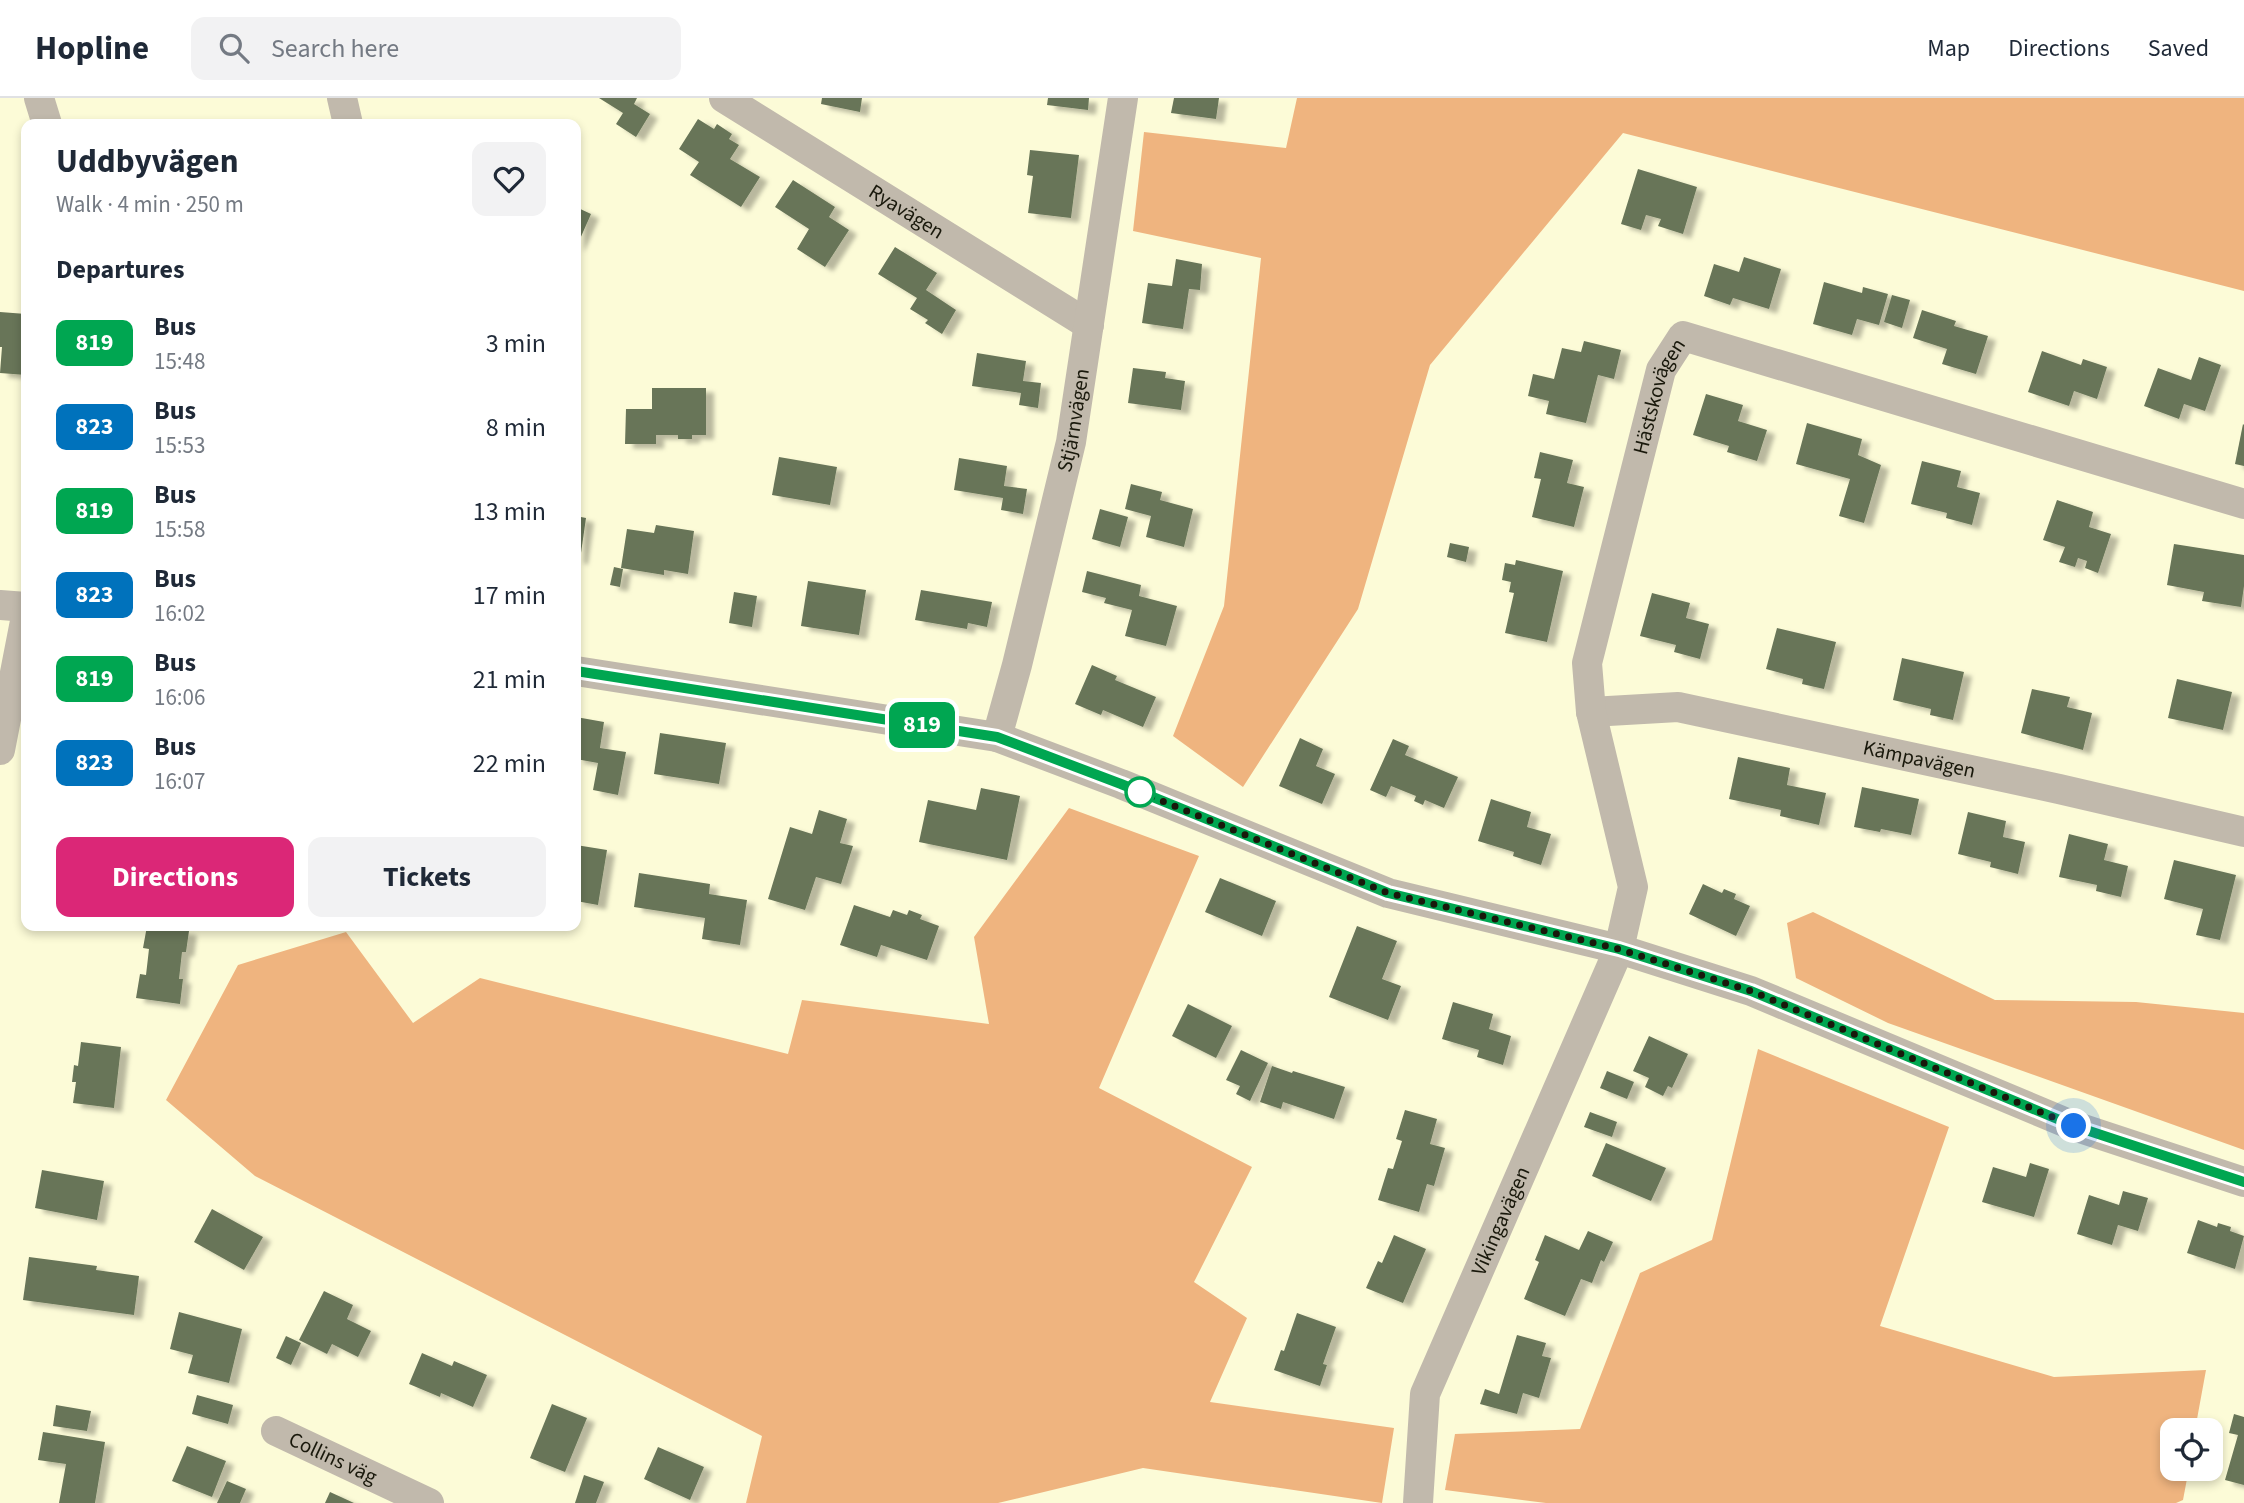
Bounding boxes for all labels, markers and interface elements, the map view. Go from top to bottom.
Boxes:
search box [191,17,681,80]
text: Hopline [35,25,149,72]
icon: search [215,29,253,67]
text: Search here [271,30,399,67]
text: Map [1927,31,1970,66]
text: Directions [2008,31,2110,66]
text: Saved [2148,31,2209,66]
text: Uddbyvägen [56,138,239,185]
button: heart [472,142,546,216]
street label: Ryavägen [863,177,950,247]
text: Walk · 4 min · 250 m [56,188,244,221]
text: Departures [56,251,184,288]
text: Bus [154,308,196,345]
text: 819 [75,325,114,360]
text: 3 min [486,325,546,362]
street label: Hästskovägen [1625,332,1693,458]
text: 15:48 [154,345,205,378]
street label: Stjärnvägen [1049,366,1097,475]
text: Bus [154,392,196,429]
text: 823 [75,409,114,444]
text: 8 min [486,409,546,446]
text: 15:53 [154,429,205,462]
text: Bus [154,476,196,513]
text: 819 [75,493,114,528]
text: 13 min [473,493,546,530]
text: 15:58 [154,513,205,546]
text: Bus [154,560,196,597]
text: 823 [75,577,114,612]
text: 17 min [473,577,546,614]
text: 16:02 [154,597,205,630]
text: Bus [154,644,196,681]
text: 819 [75,661,114,696]
text: 21 min [473,661,546,698]
text: 16:06 [154,681,205,714]
line badge: 819 [882,702,962,748]
text: 819 [903,707,941,742]
text: Bus [154,728,196,765]
street label: Kämpavägen [1860,732,1978,786]
text: 823 [75,745,114,780]
text: 22 min [473,745,546,782]
text: 16:07 [154,765,205,798]
unlabelled marker [1125,777,1155,807]
button: Directions [56,837,294,917]
button: Tickets [308,837,546,917]
your location [2056,1108,2091,1143]
street label: Vikingavägen [1463,1162,1537,1280]
map controls [2160,1418,2223,1481]
button: locate [2160,1418,2223,1481]
street label: Collins väg [284,1424,382,1492]

